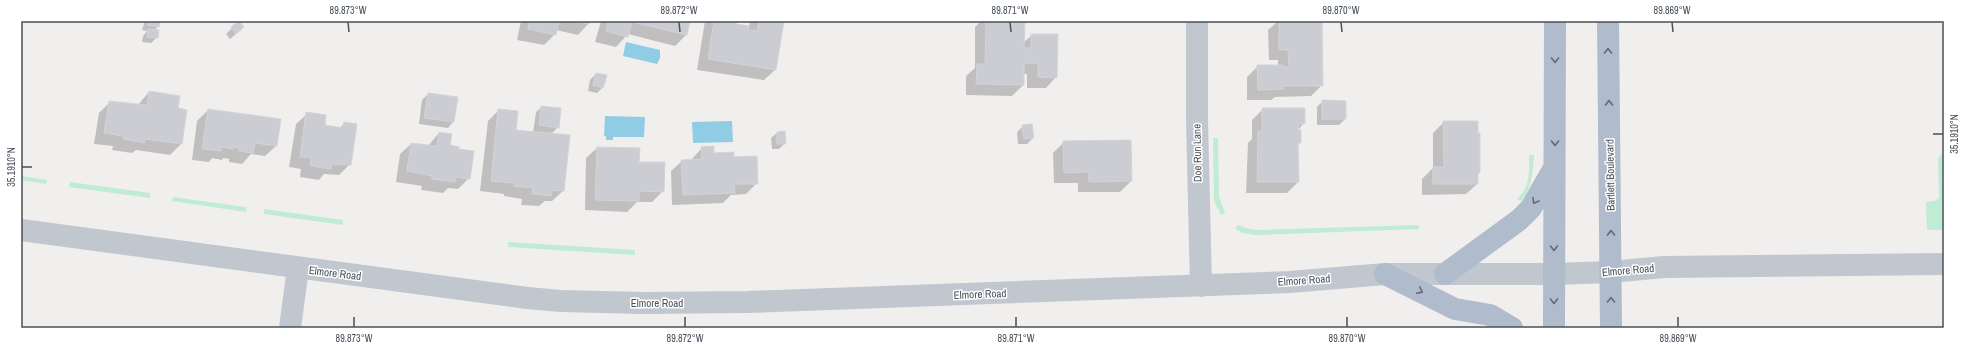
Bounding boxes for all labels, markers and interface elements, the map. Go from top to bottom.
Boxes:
text: 89.873°W [330,4,367,17]
text: 89.872°W [661,4,698,17]
text: 89.871°W [992,4,1029,17]
text: 89.870°W [1323,4,1360,17]
text: 89.869°W [1654,4,1691,17]
one-way arrow [1604,48,1612,54]
one-way arrow [1551,57,1559,63]
one-way arrow [1604,100,1613,106]
text: 35.1910°N [1948,114,1961,154]
street label: Doe Run Lane [1189,124,1205,182]
street label: Bartlett Boulevard [1602,139,1618,211]
one-way arrow [1551,140,1559,146]
text: 35.1910°N [5,147,18,187]
one-way arrow [1532,197,1539,204]
one-way arrow [1606,230,1615,236]
one-way arrow [1550,245,1559,251]
street label: Elmore Road [1601,261,1655,279]
street label: Elmore Road [308,263,362,283]
street label: Elmore Road [1277,271,1331,289]
street label: Elmore Road [953,286,1007,302]
one-way arrow [1415,287,1423,294]
street label: Elmore Road [631,296,683,310]
one-way arrow [1607,297,1615,303]
one-way arrow [1550,298,1558,304]
text: 89.873°W [336,332,373,345]
text: 89.872°W [667,332,704,345]
text: 89.871°W [998,332,1035,345]
text: 89.870°W [1329,332,1366,345]
text: 89.869°W [1660,332,1697,345]

